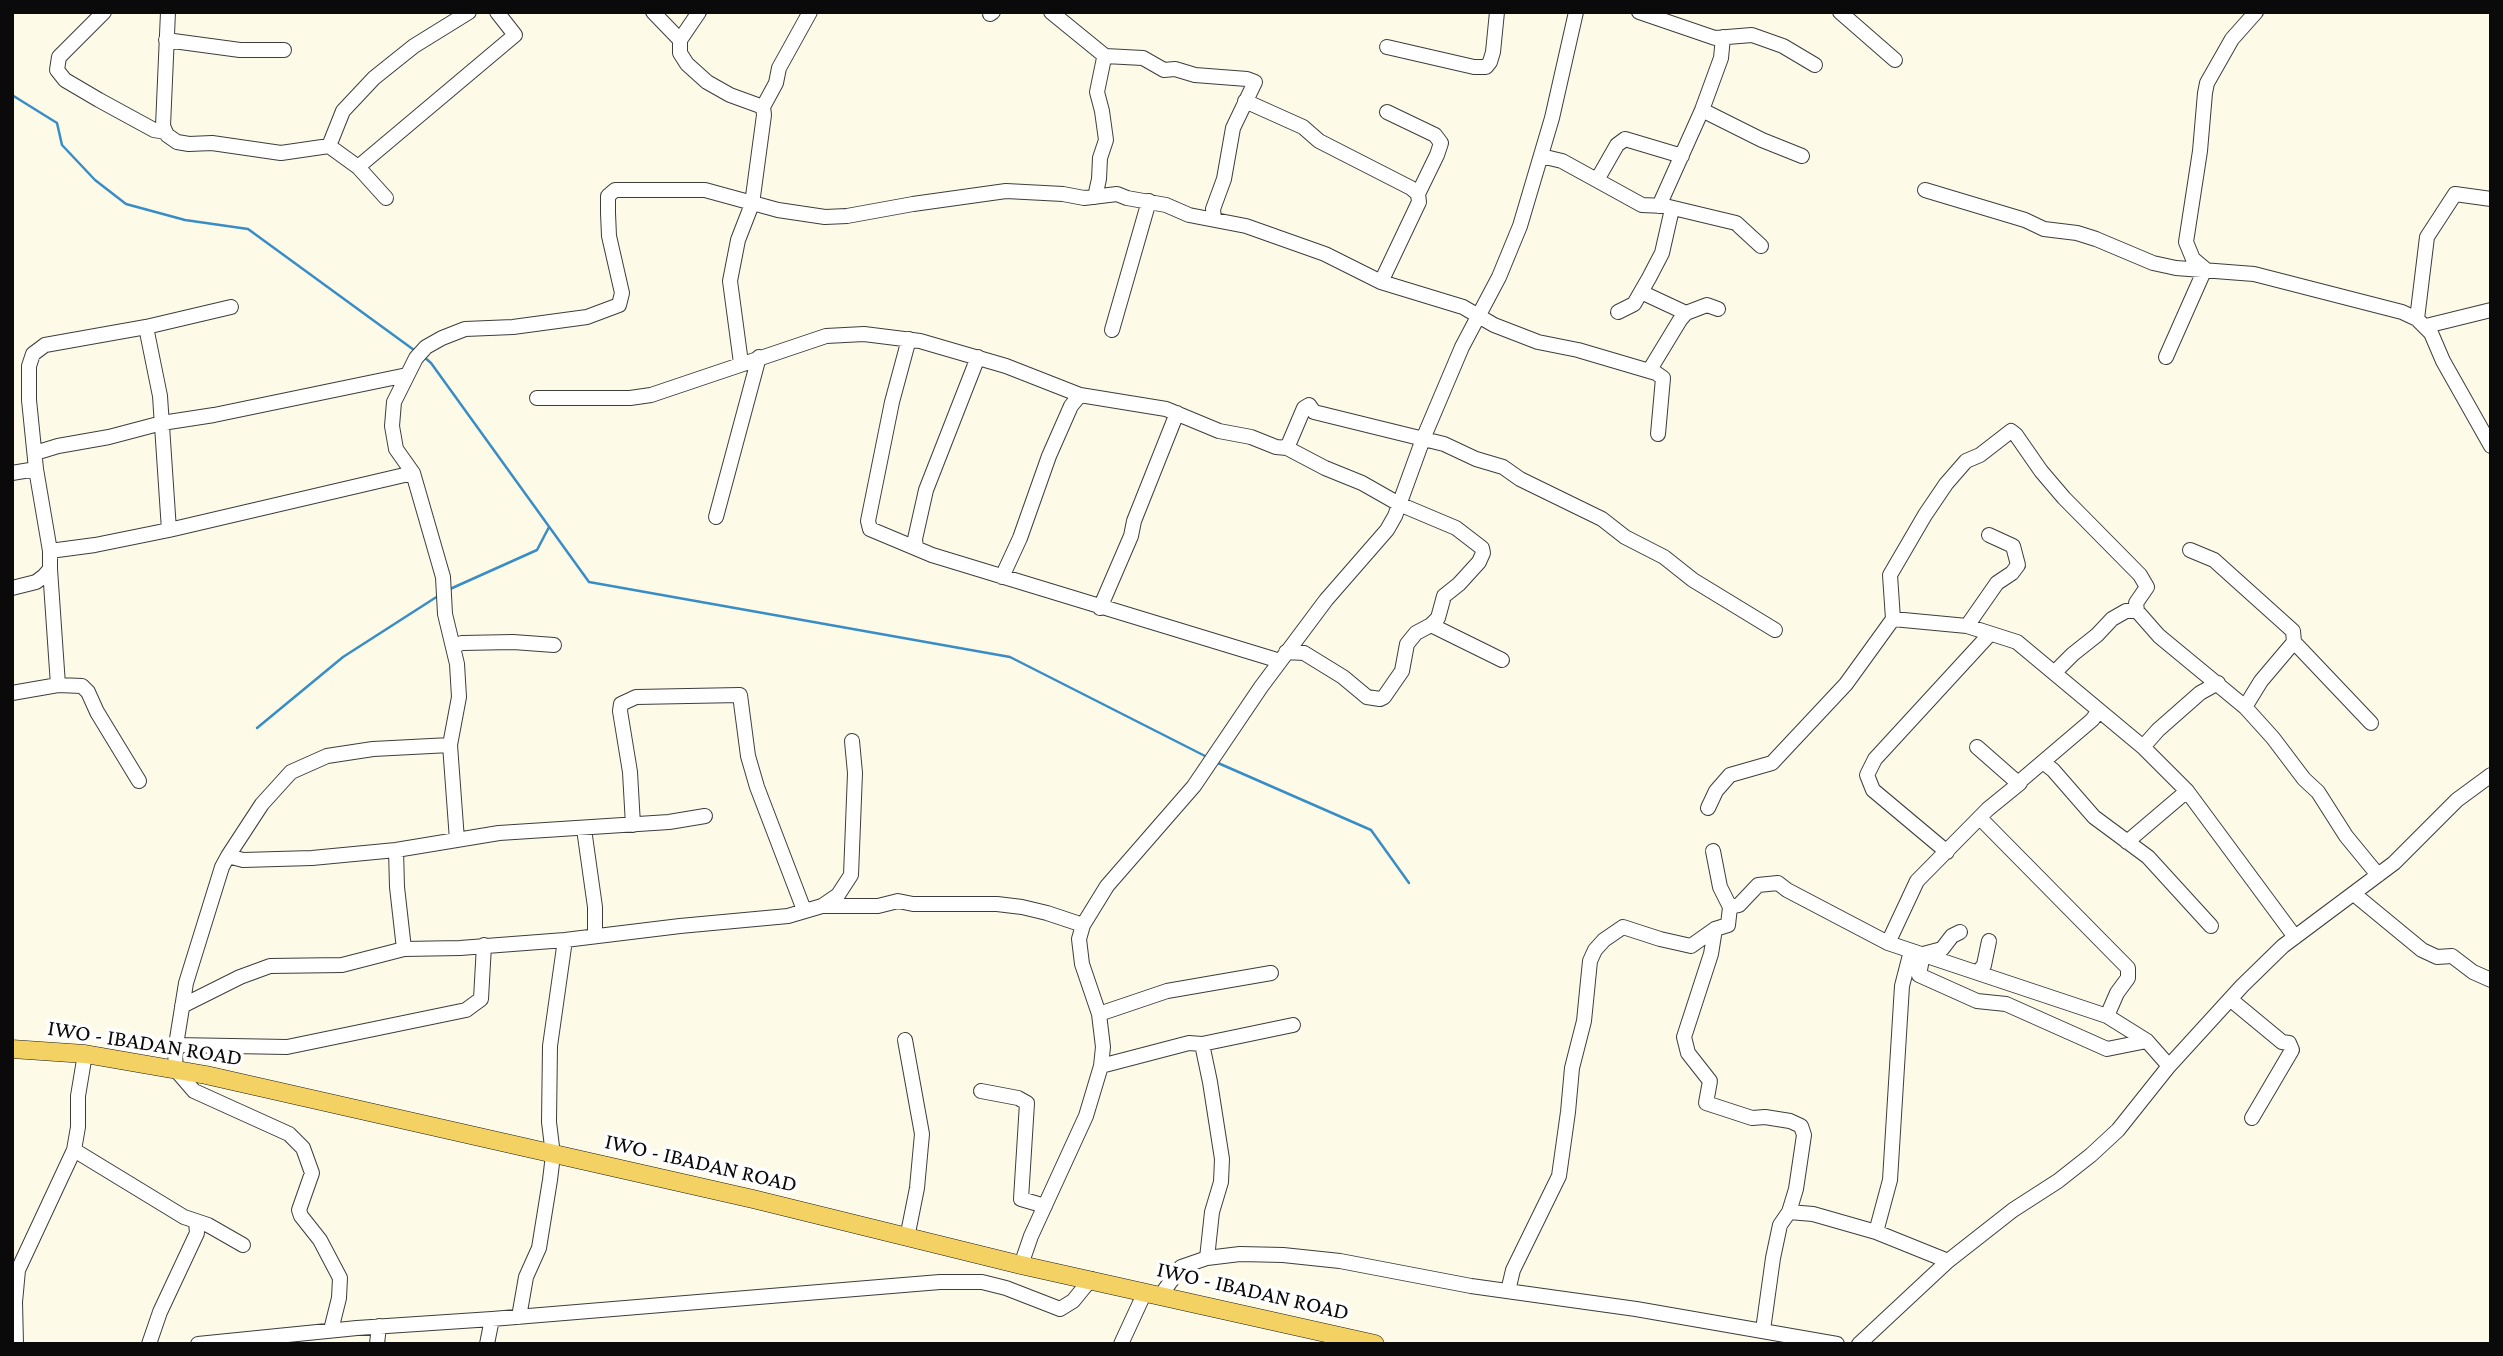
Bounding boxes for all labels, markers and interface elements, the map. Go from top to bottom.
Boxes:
street label: IWO - IBADAN ROAD [46,1014,244,1072]
street label: IWO - IBADAN ROAD [602,1127,800,1199]
street label: IWO - IBADAN ROAD [1154,1255,1352,1327]

